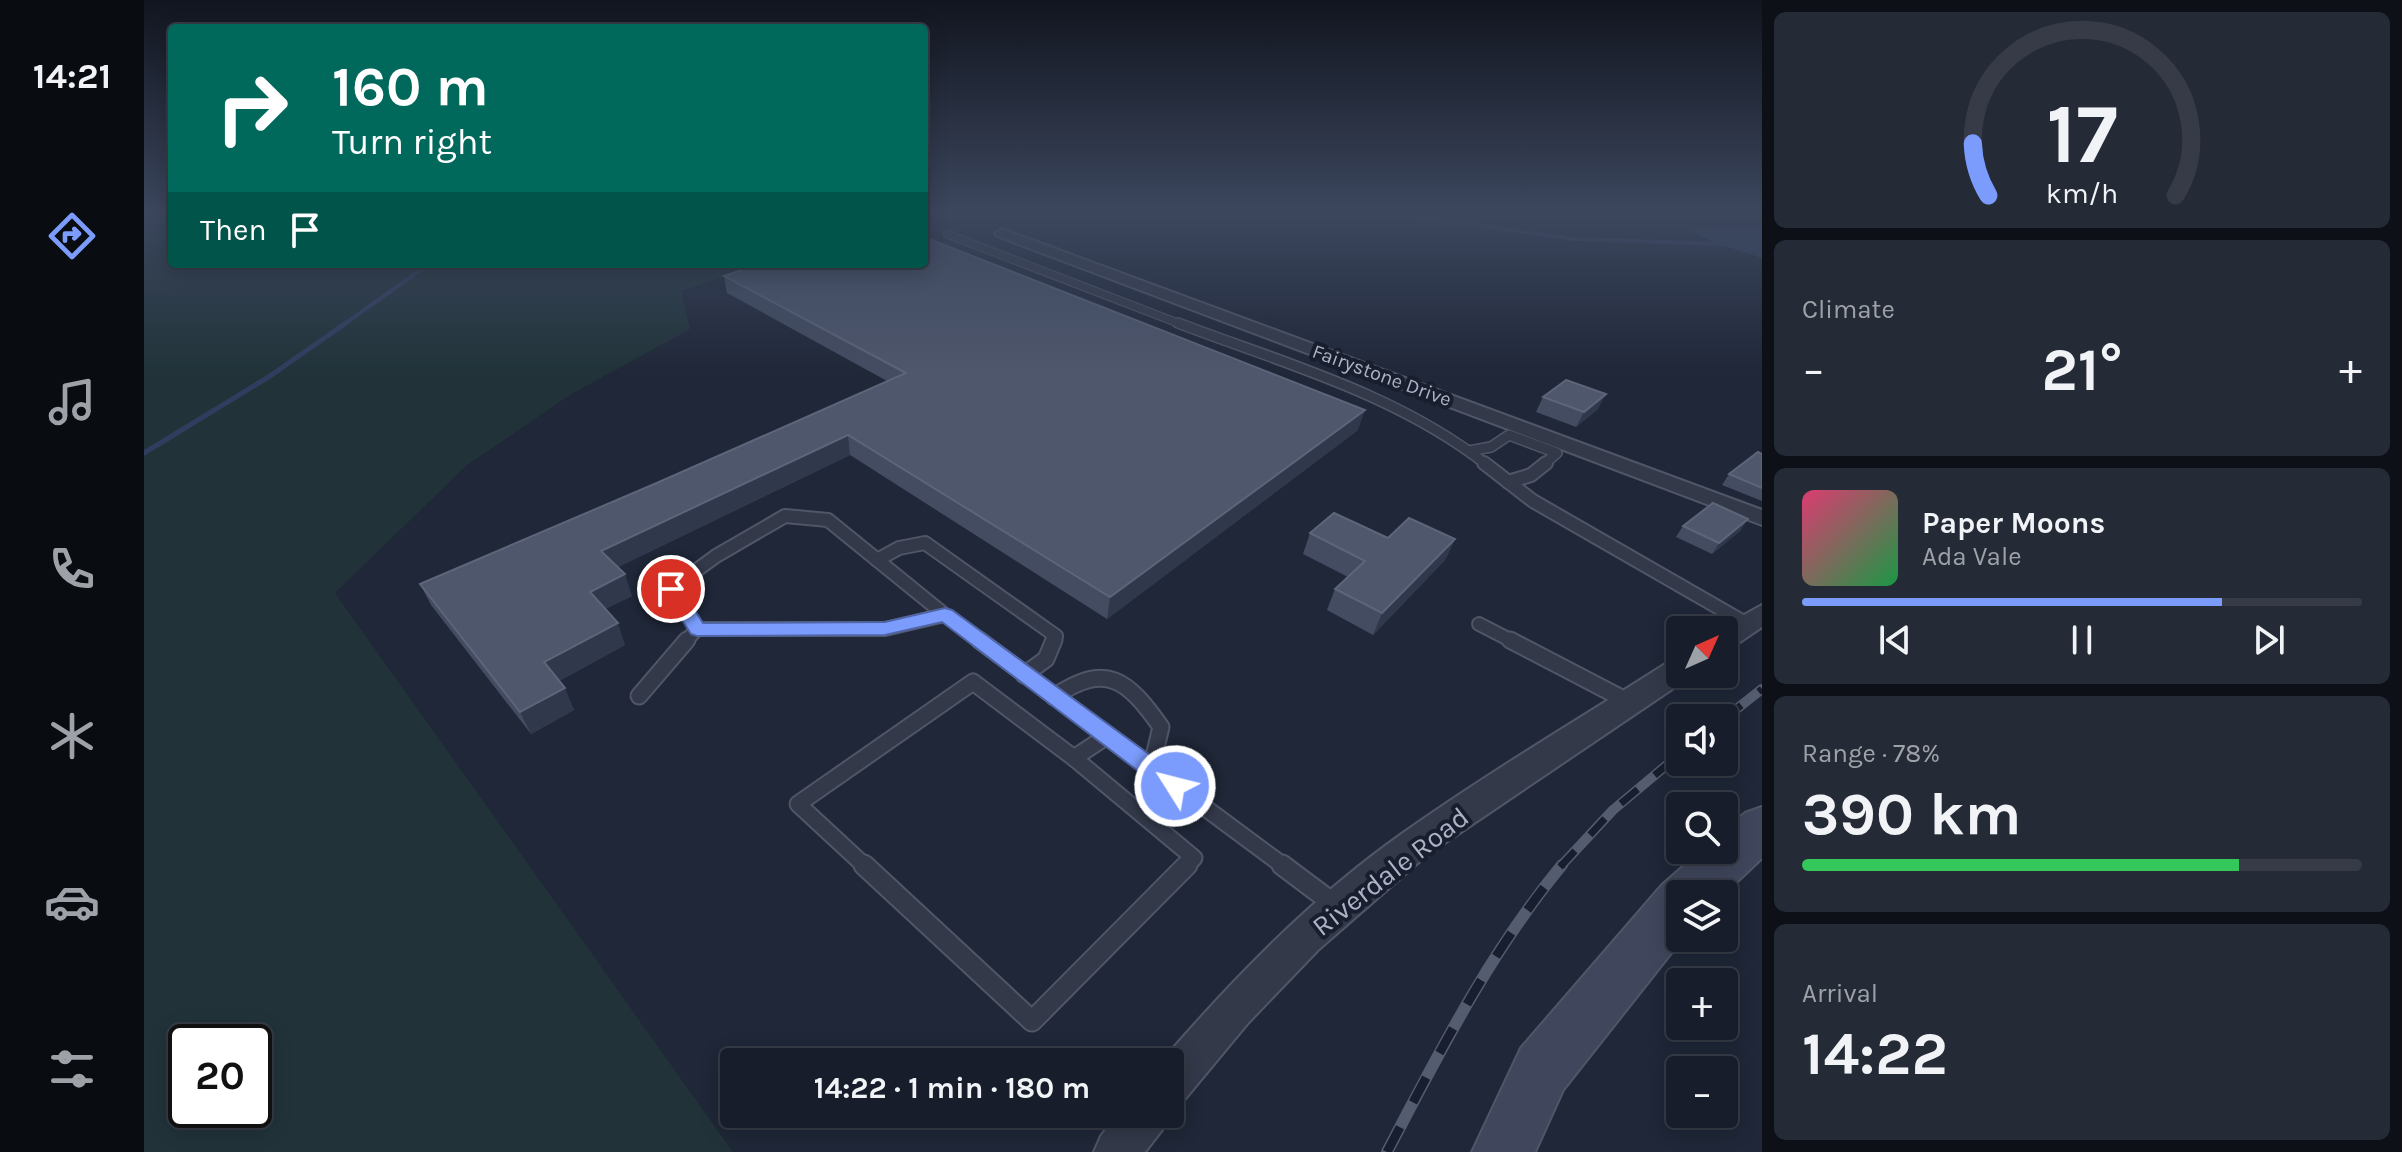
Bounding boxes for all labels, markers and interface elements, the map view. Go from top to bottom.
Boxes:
text: 160 m [332,54,489,119]
text: 14:21 [33,55,111,97]
icon: right [200,56,304,160]
text: 17 [2046,86,2118,183]
text: Turn right [332,121,492,163]
text: km/h [2046,177,2118,210]
icon: directions [44,208,100,264]
icon: arrive [283,208,327,252]
text: Then [200,212,267,248]
text: Climate [1802,294,1895,325]
text: 21° [2042,335,2123,405]
street label: Fairystone Drive [1309,340,1454,411]
text: − [1802,344,1825,395]
text: + [2339,344,2362,395]
icon: music [44,374,100,430]
text: Paper Moons [1922,505,2105,541]
icon: phone [44,541,100,597]
text: Ada Vale [1922,541,2022,572]
pin [637,555,705,623]
icon: arrive [649,567,693,611]
north arrow [1666,616,1738,688]
map controls [1666,616,1738,1128]
icon: previous [1873,618,1917,662]
icon: pause [2060,618,2104,662]
icon: next [2247,618,2291,662]
button: sound [1666,704,1738,776]
icon: climate [44,708,100,764]
text: Range · 78% [1802,738,1940,769]
position arrow [1133,744,1217,828]
text: 390 km [1802,779,2021,849]
button: search [1666,792,1738,864]
street label: Riverdale Road [1306,800,1475,943]
icon: car [44,874,100,930]
button: layers [1666,880,1738,952]
button: + [1666,968,1738,1040]
text: Arrival [1802,978,1878,1009]
text: 14:22 [1802,1019,1948,1089]
speed limit sign: 20 [168,1024,272,1128]
icon: filters [44,1041,100,1097]
button: − [1666,1056,1738,1128]
text: 14:22 · 1 min · 180 m [814,1070,1090,1106]

